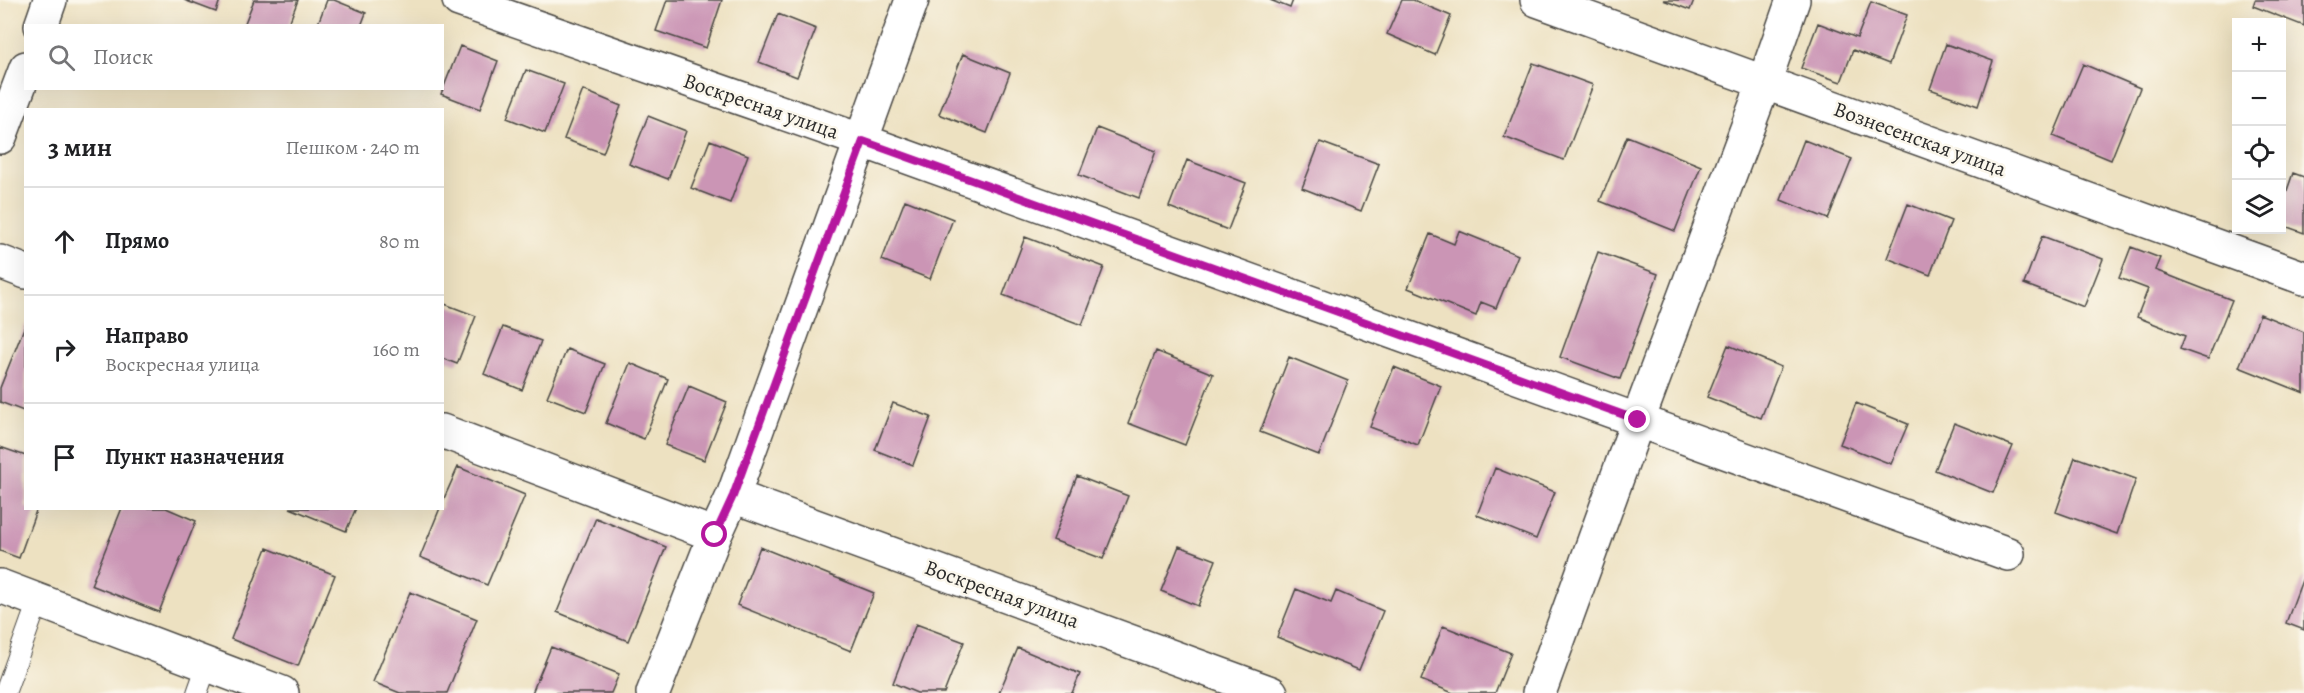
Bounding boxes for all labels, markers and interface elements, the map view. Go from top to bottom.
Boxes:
map controls [2232,18,2286,234]
button: + [2232,18,2286,72]
search box [24,24,444,90]
icon: search [45,41,78,74]
text: Поиск [93,42,153,72]
street label: Воскресная улица [680,66,843,146]
button: − [2232,72,2286,126]
street label: Вознесенская улица [1830,95,2010,183]
button: locate [2232,126,2286,180]
text: 3 мин [48,130,112,165]
text: Пешком · 240 m [286,134,420,161]
button: layers [2232,180,2286,234]
icon: ahead [48,225,81,258]
text: Прямо [105,226,169,256]
text: 80 m [379,228,420,255]
text: Направо [105,321,188,351]
icon: right [48,333,81,366]
text: 160 m [373,336,420,363]
text: Воскресная улица [105,351,260,378]
route end [1624,406,1650,432]
icon: arrive [48,441,81,474]
text: Пункт назначения [105,442,284,472]
route start [701,521,727,547]
street label: Воскресная улица [921,553,1083,635]

